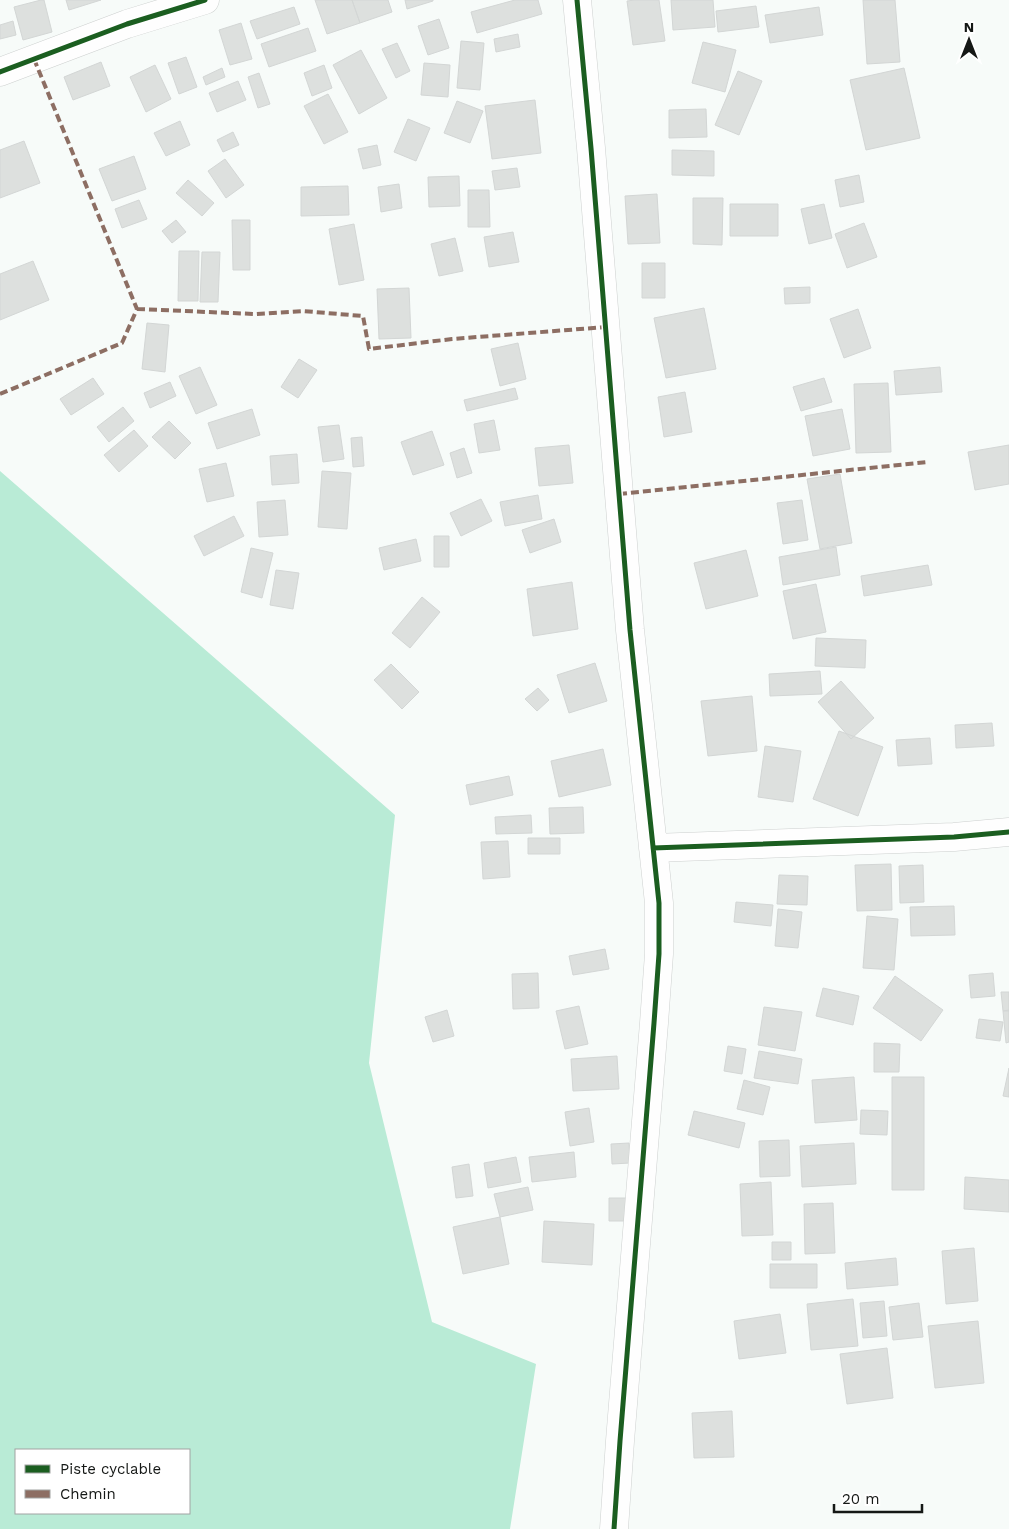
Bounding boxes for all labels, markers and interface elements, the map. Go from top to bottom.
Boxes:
north arrow [944,15,994,65]
text: N [964,19,974,35]
legend [15,1449,190,1514]
text: Piste cyclable [60,1460,161,1478]
scale bar [834,1482,922,1514]
text: Chemin [60,1485,116,1503]
text: 20 m [842,1490,880,1508]

